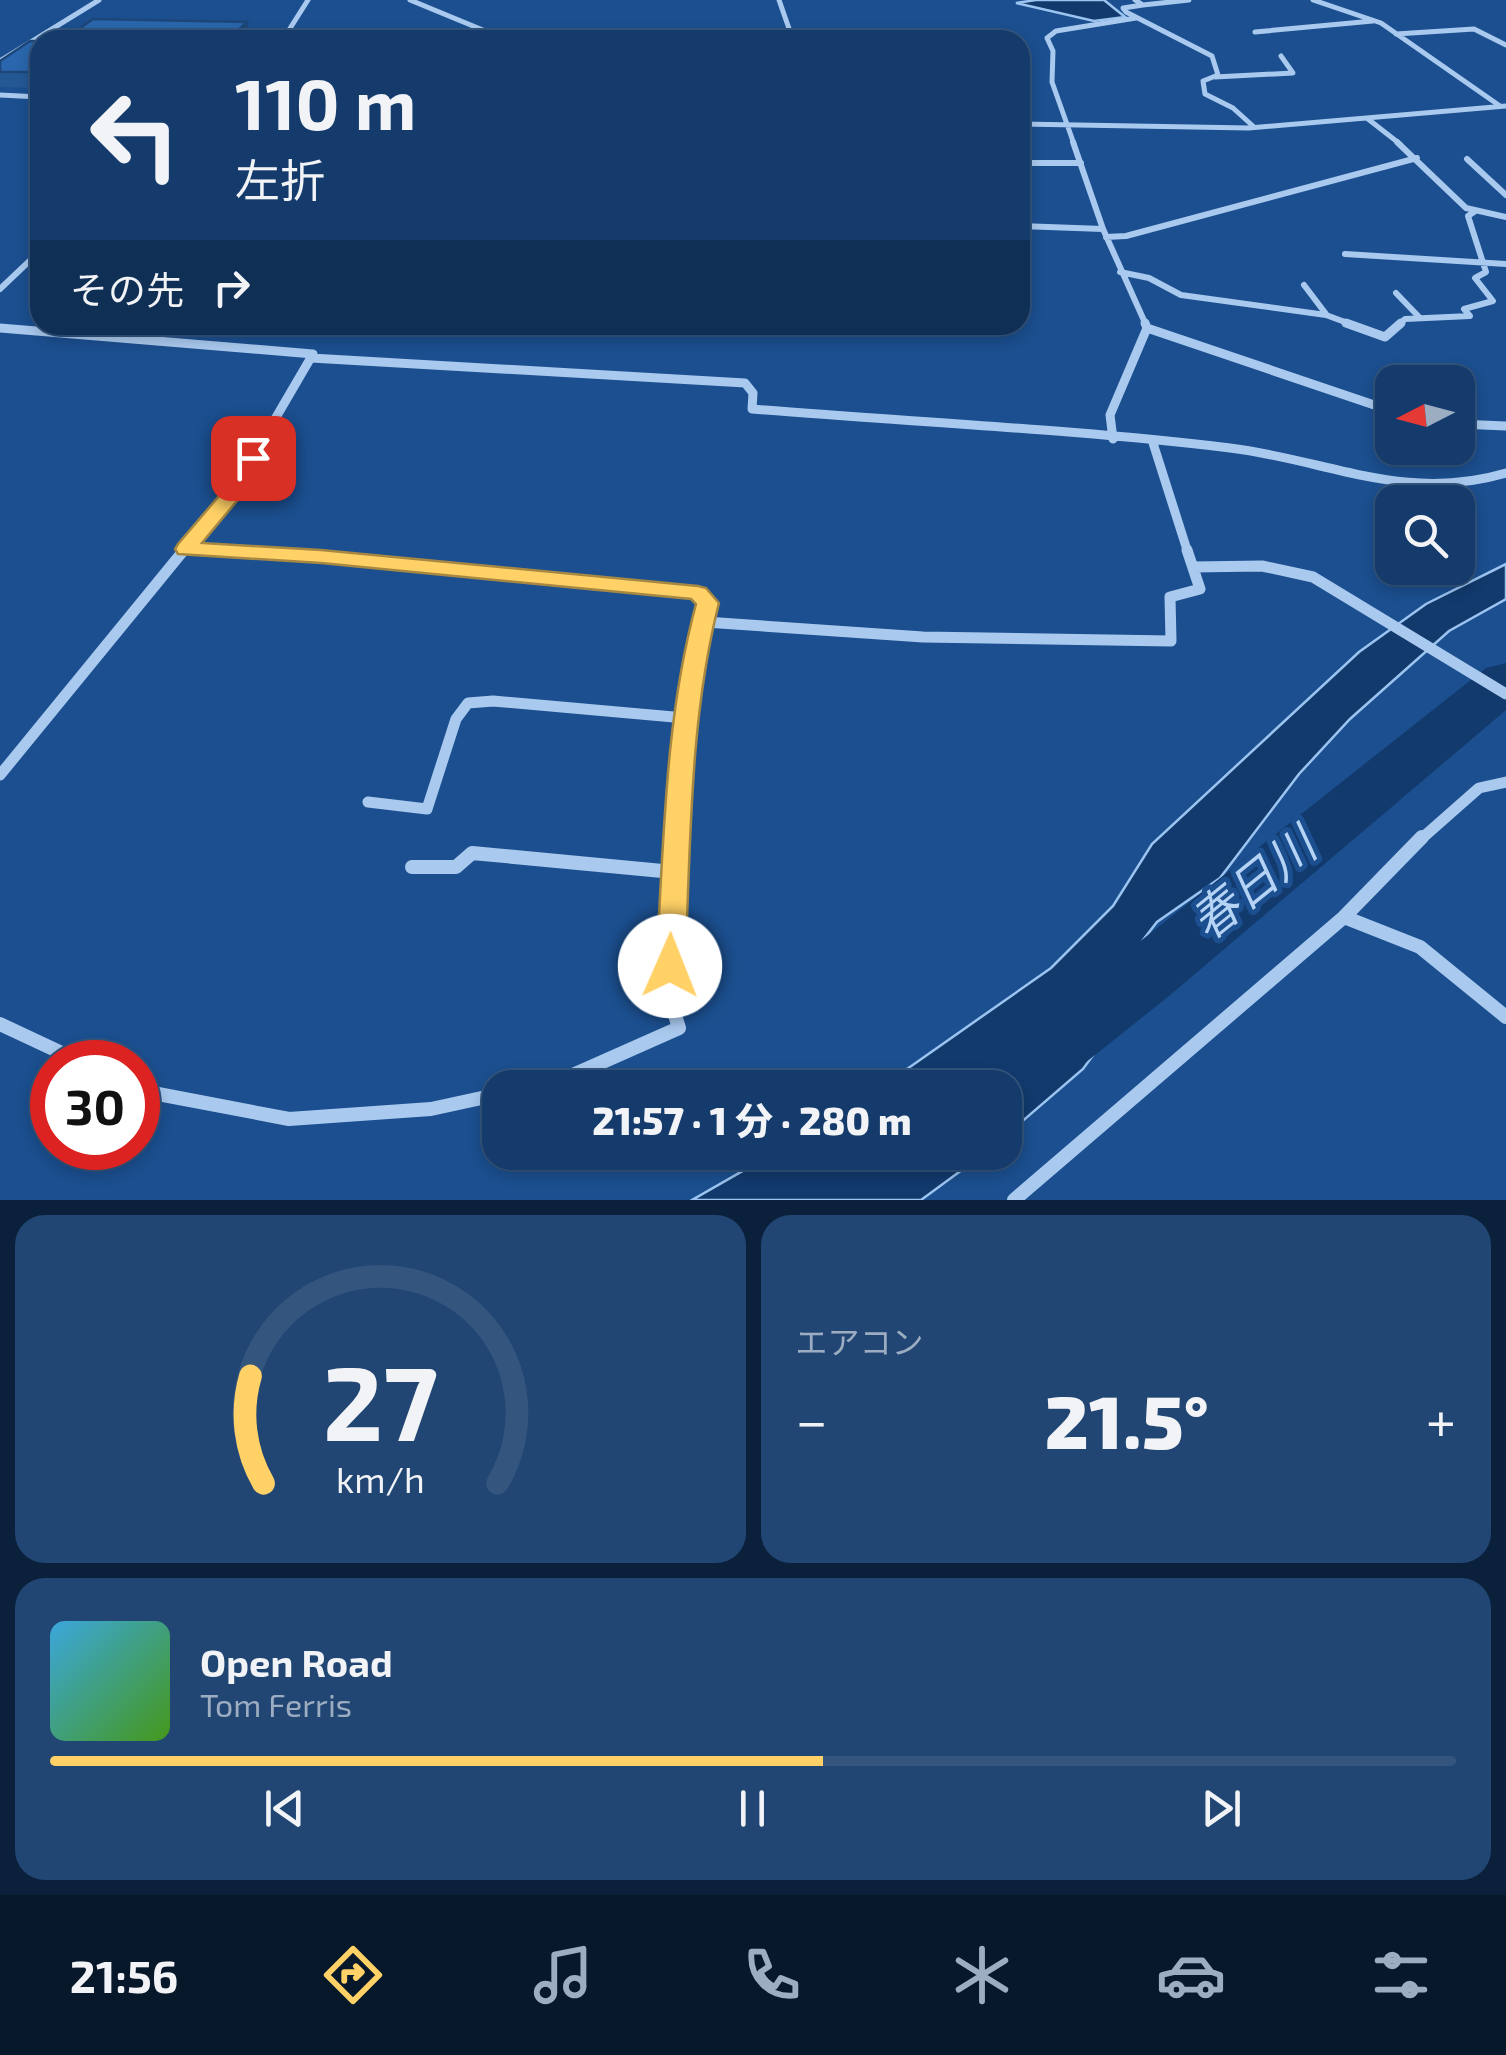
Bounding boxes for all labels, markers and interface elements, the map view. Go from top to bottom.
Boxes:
text: 110 m [235,60,416,144]
icon: left [70,70,200,200]
text: 左折 [235,152,325,206]
icon: right [204,260,259,315]
text: その先 [70,266,184,312]
north arrow [1375,365,1475,465]
map controls [1375,365,1475,585]
pin [211,416,296,501]
icon: arrive [226,431,281,486]
button: search [1375,485,1475,585]
water label: 春日川 [1178,811,1330,950]
position arrow [618,914,722,1018]
speed limit sign: 30 [30,1040,160,1170]
text: 21:57 · 1 分 · 280 m [592,1097,912,1143]
text: エアコン [796,1322,924,1360]
text: 27 [323,1337,438,1462]
text: 21.5° [1045,1374,1209,1464]
text: − [796,1386,828,1452]
text: + [1426,1386,1456,1452]
text: km/h [336,1457,425,1500]
text: Open Road [200,1639,393,1685]
text: Tom Ferris [200,1685,352,1723]
icon: previous [257,1781,312,1836]
icon: pause [725,1781,780,1836]
icon: next [1194,1781,1249,1836]
icon: directions [318,1940,388,2010]
icon: music [528,1940,598,2010]
icon: phone [737,1940,807,2010]
icon: climate [947,1940,1017,2010]
icon: car [1156,1940,1226,2010]
icon: filters [1366,1940,1436,2010]
text: 21:56 [70,1948,178,2002]

